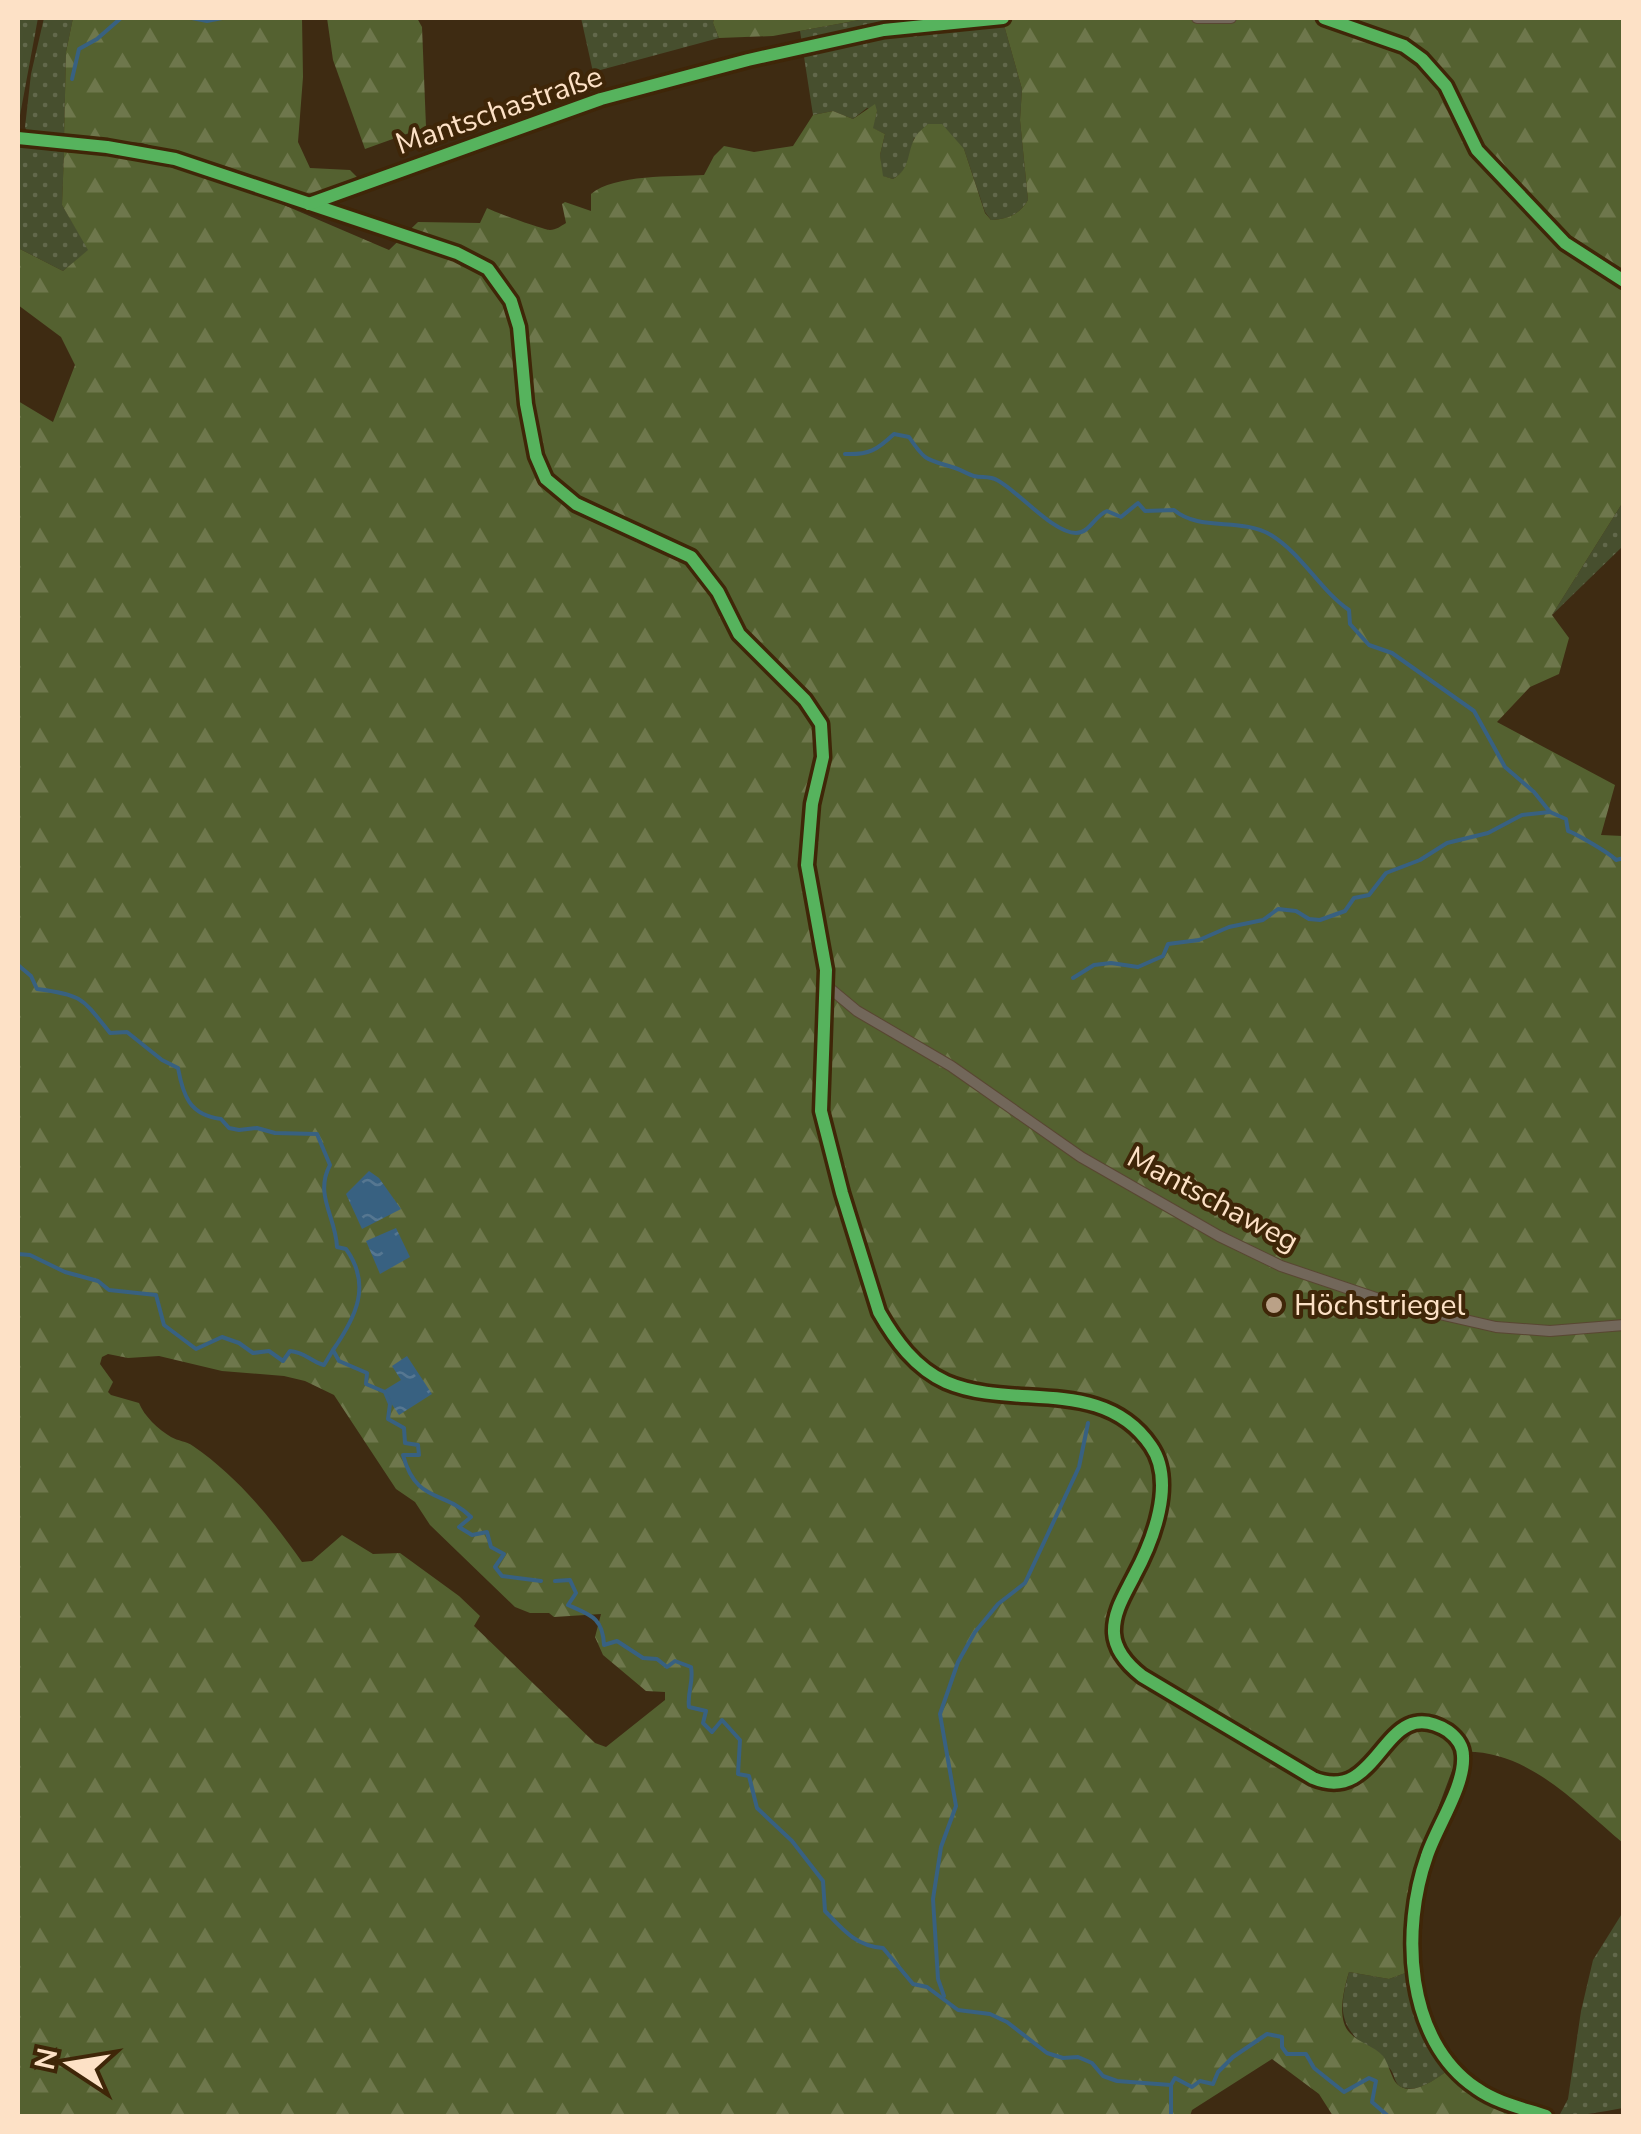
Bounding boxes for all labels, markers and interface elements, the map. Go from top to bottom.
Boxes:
street label: Mantschastraße [390,56,608,165]
street label: Mantschaweg [1120,1137,1306,1262]
place label: Höchstriegel [1294,1285,1465,1326]
marker: Höchstriegel [1263,1294,1285,1316]
north arrow [20,2014,120,2114]
text: N [26,2045,67,2073]

